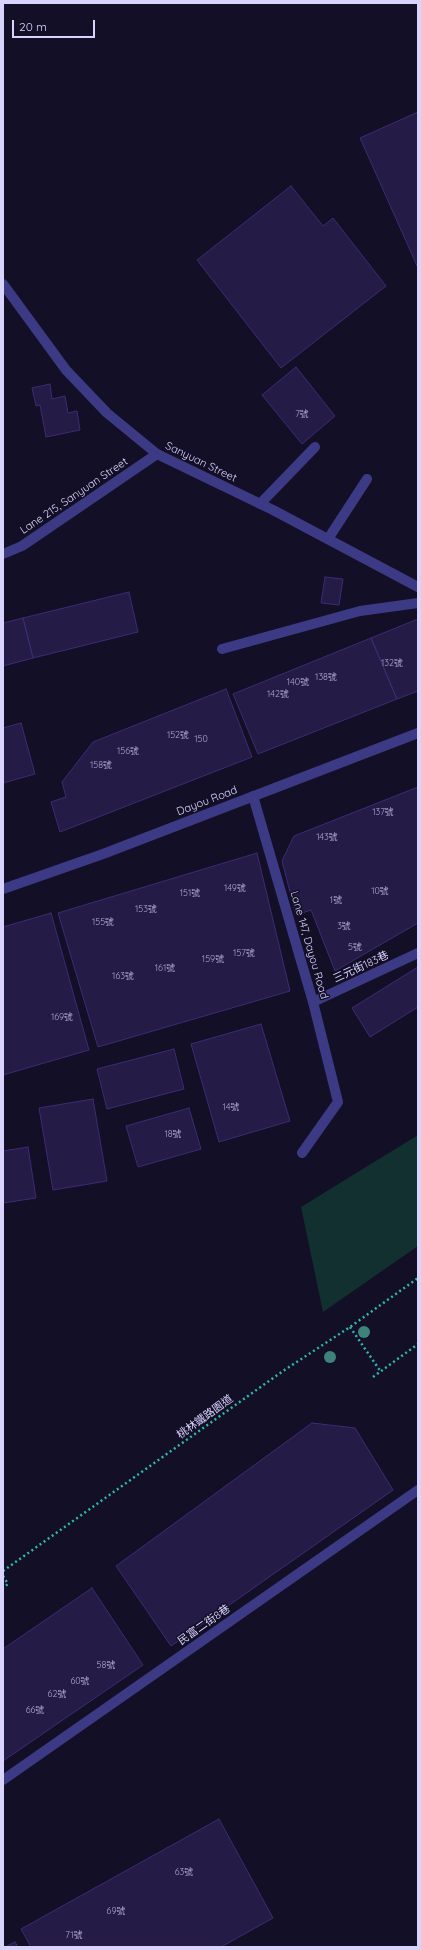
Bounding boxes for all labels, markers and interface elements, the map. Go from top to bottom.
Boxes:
scale bar [14,12,97,38]
text: 20 m [19,19,47,34]
house number: 7號 [295,409,309,419]
street label: Sanyuan Street [163,439,239,485]
street label: Lane 215, Sanyuan Street [18,455,130,537]
house number: 132號 [381,658,403,668]
house number: 138號 [315,672,337,682]
house number: 140號 [287,677,309,687]
house number: 142號 [267,689,289,699]
house number: 152號 [167,730,189,740]
house number: 150 [194,734,208,744]
house number: 156號 [117,746,139,756]
house number: 158號 [90,760,112,770]
street label: Dayou Road [175,783,239,819]
house number: 137號 [372,807,394,817]
house number: 143號 [316,832,338,842]
house number: 149號 [224,883,246,893]
house number: 10號 [371,886,389,896]
house number: 151號 [180,888,200,898]
street label: Lane 147, Dayou Road [287,889,331,1001]
house number: 1號 [330,895,342,905]
house number: 153號 [135,904,157,914]
house number: 155號 [92,917,114,927]
house number: 3號 [337,921,351,931]
house number: 5號 [348,942,362,952]
house number: 157號 [233,948,255,958]
street label: 三元街183巷 [331,948,391,986]
house number: 159號 [202,954,224,964]
house number: 161號 [155,963,175,973]
house number: 163號 [112,971,134,981]
house number: 169號 [51,1012,73,1022]
house number: 14號 [223,1102,239,1112]
house number: 18號 [164,1129,182,1139]
street label: 桃林鐵路園道 [174,1392,236,1442]
street label: 民富二街8巷 [175,1602,233,1648]
house number: 58號 [97,1660,115,1670]
house number: 60號 [70,1676,90,1686]
house number: 62號 [48,1689,66,1699]
house number: 66號 [26,1705,44,1715]
house number: 63號 [175,1867,193,1877]
house number: 69號 [107,1906,125,1916]
house number: 71號 [65,1930,83,1940]

